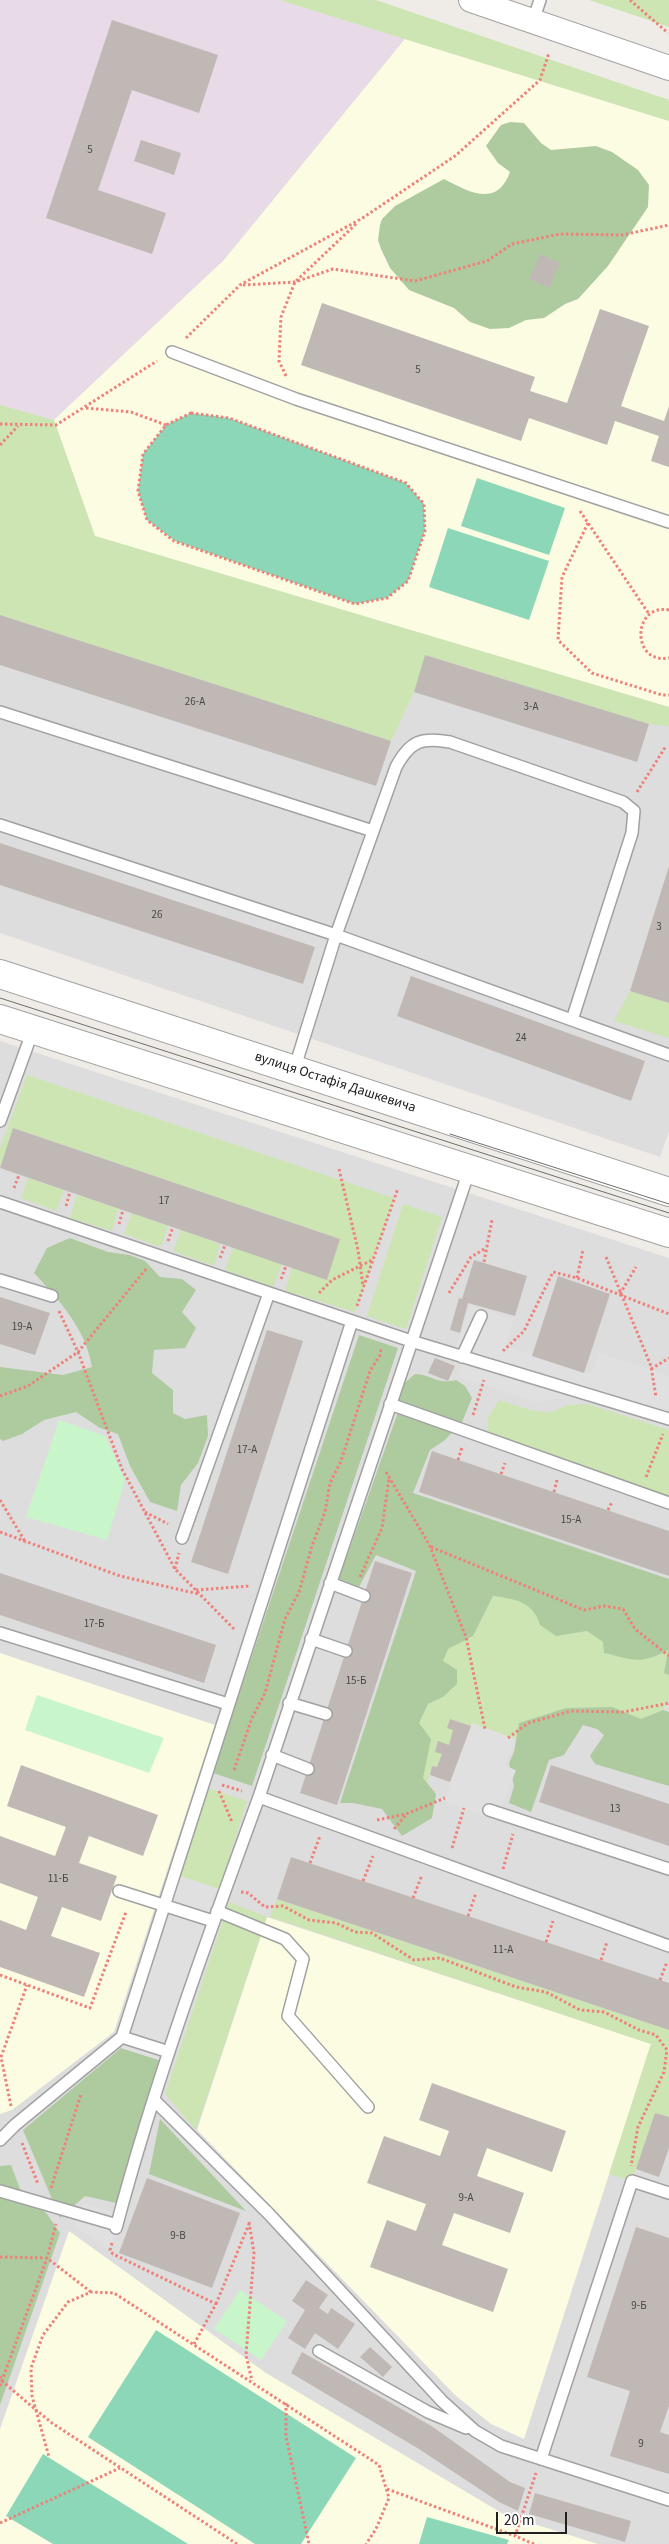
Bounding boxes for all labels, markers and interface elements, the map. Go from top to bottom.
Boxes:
house number: 5 [87,144,93,158]
house number: 5 [415,364,421,378]
house number: 26-А [185,696,205,710]
house number: 3-А [524,701,538,715]
house number: 26 [152,909,162,923]
house number: 3 [656,921,662,935]
house number: 24 [516,1032,526,1046]
street label: вулиця Остафія Дашкевича [252,1049,418,1117]
house number: 17 [159,1195,169,1209]
house number: 19-А [12,1321,32,1335]
house number: 17-А [237,1444,257,1458]
house number: 15-А [561,1514,581,1528]
house number: 17-Б [84,1618,104,1632]
house number: 15-Б [346,1675,366,1689]
house number: 13 [610,1803,620,1817]
house number: 11-Б [48,1873,68,1887]
house number: 11-А [493,1944,513,1958]
house number: 9-А [459,2192,473,2206]
house number: 9-В [170,2230,186,2244]
house number: 9-Б [631,2300,647,2314]
house number: 9 [638,2438,644,2452]
scale bar [499,2502,570,2534]
text: 20 m [504,2510,534,2531]

